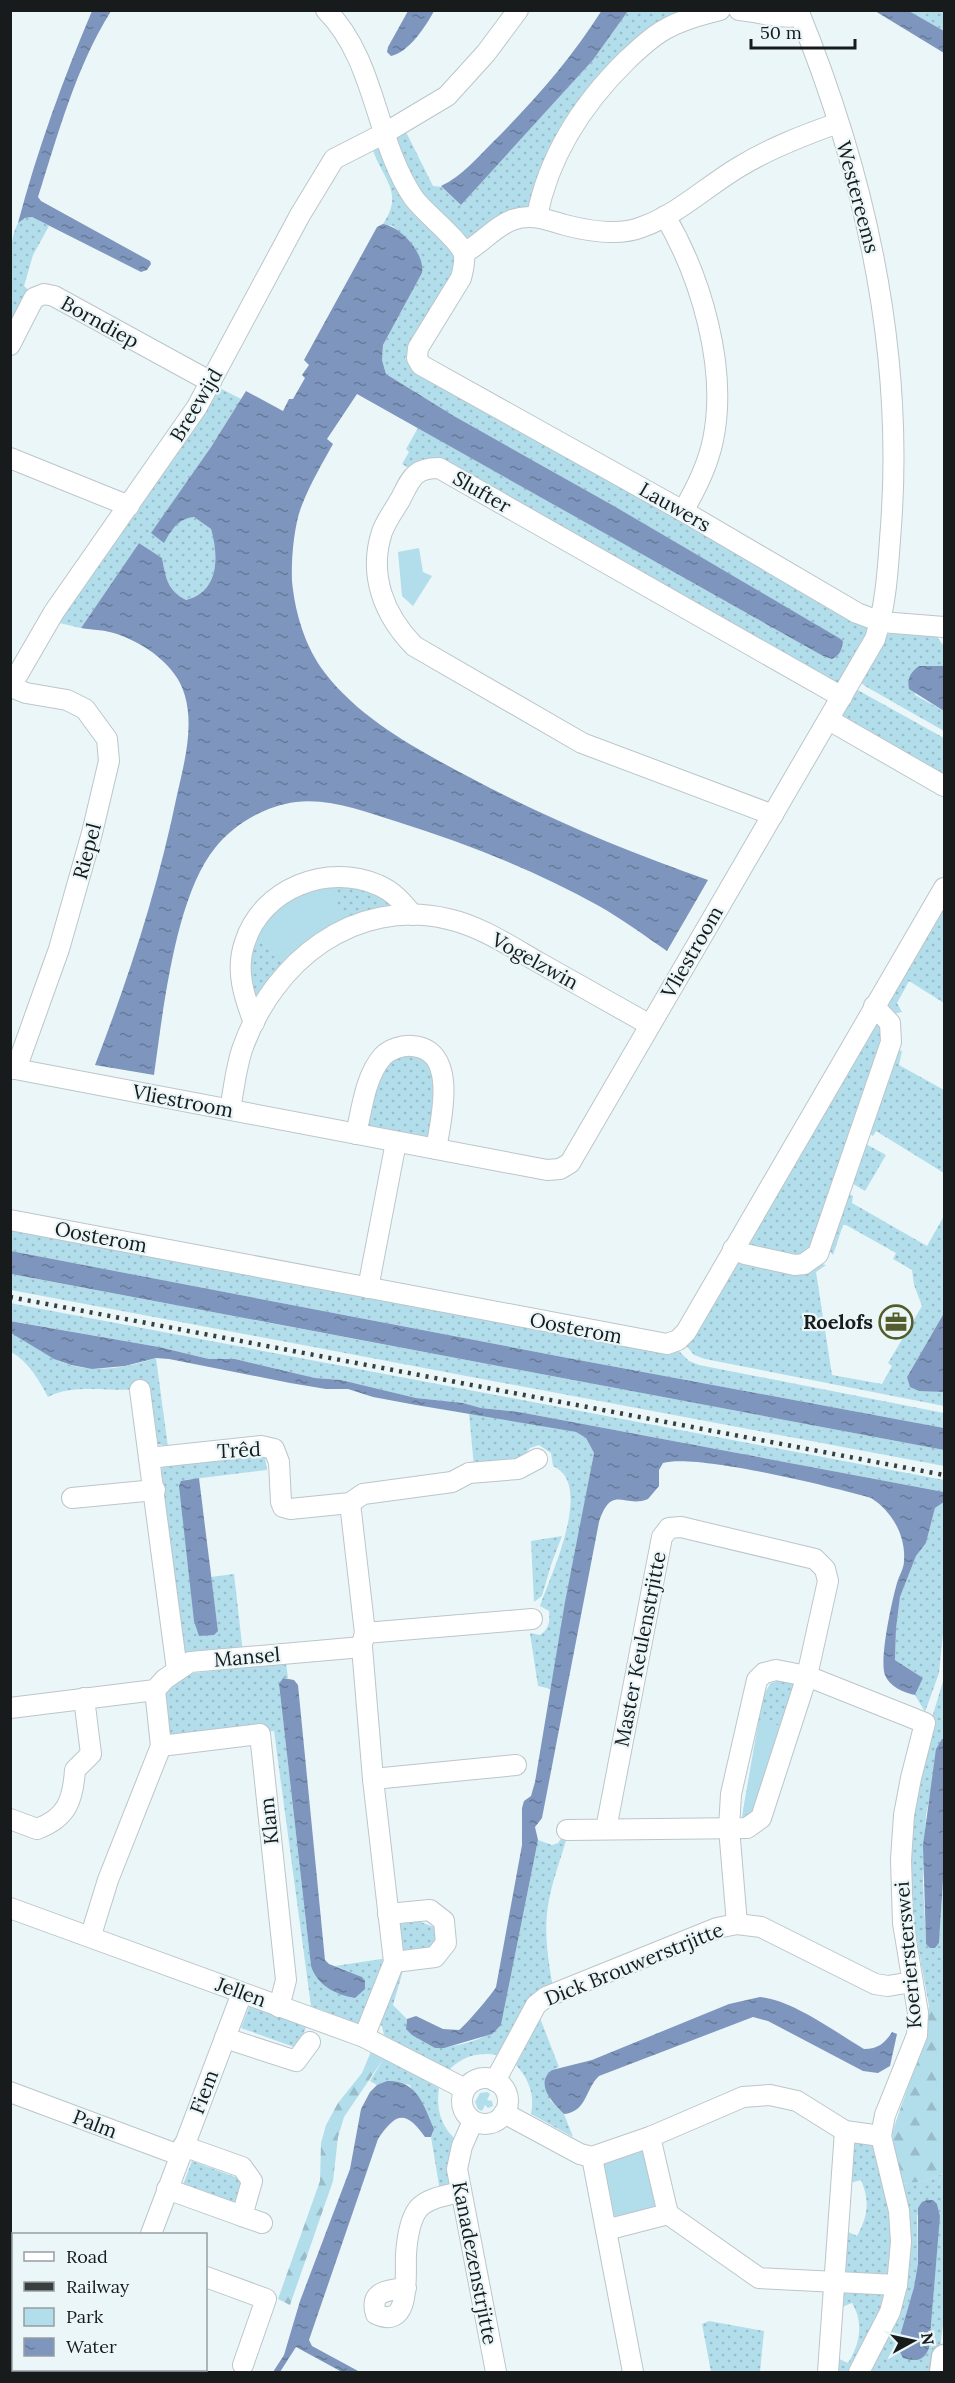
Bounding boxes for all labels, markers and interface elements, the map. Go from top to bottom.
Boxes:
scale bar [751,12,854,50]
text: 50 m [760,21,802,44]
street label: Westereems [832,138,885,256]
street label: Borndiep [57,290,144,353]
street label: Breewijd [164,364,227,446]
street label: Slufter [449,465,516,518]
street label: Lauwers [635,476,716,537]
street label: Riepel [67,820,106,882]
street label: Vliestroom [655,901,728,1003]
street label: Vogelzwin [487,926,583,995]
street label: Vliestroom [130,1078,236,1123]
street label: Oosterom [53,1215,149,1258]
office icon: Roelofs [878,1304,914,1340]
street label: Oosterom [528,1306,624,1349]
place label: Roelofs [803,1309,873,1334]
street label: Trêd [216,1436,261,1463]
street label: Master Keulenstrjitte [608,1549,671,1749]
street label: Mansel [213,1641,281,1672]
street label: Klam [254,1796,283,1846]
street label: Koeriersterswei [889,1880,926,2030]
street label: Dick Brouwerstrjitte [541,1916,727,2011]
street label: Jellen [212,1971,270,2012]
street label: Fiem [184,2066,223,2117]
street label: Palm [69,2104,121,2143]
street label: Kanadezenstrjitte [447,2179,504,2347]
legend [12,2233,207,2371]
text: Road [66,2245,108,2268]
text: Railway [66,2275,130,2298]
text: Park [66,2305,104,2328]
north arrow [883,2311,943,2371]
text: N [917,2331,939,2346]
text: Water [66,2335,117,2358]

